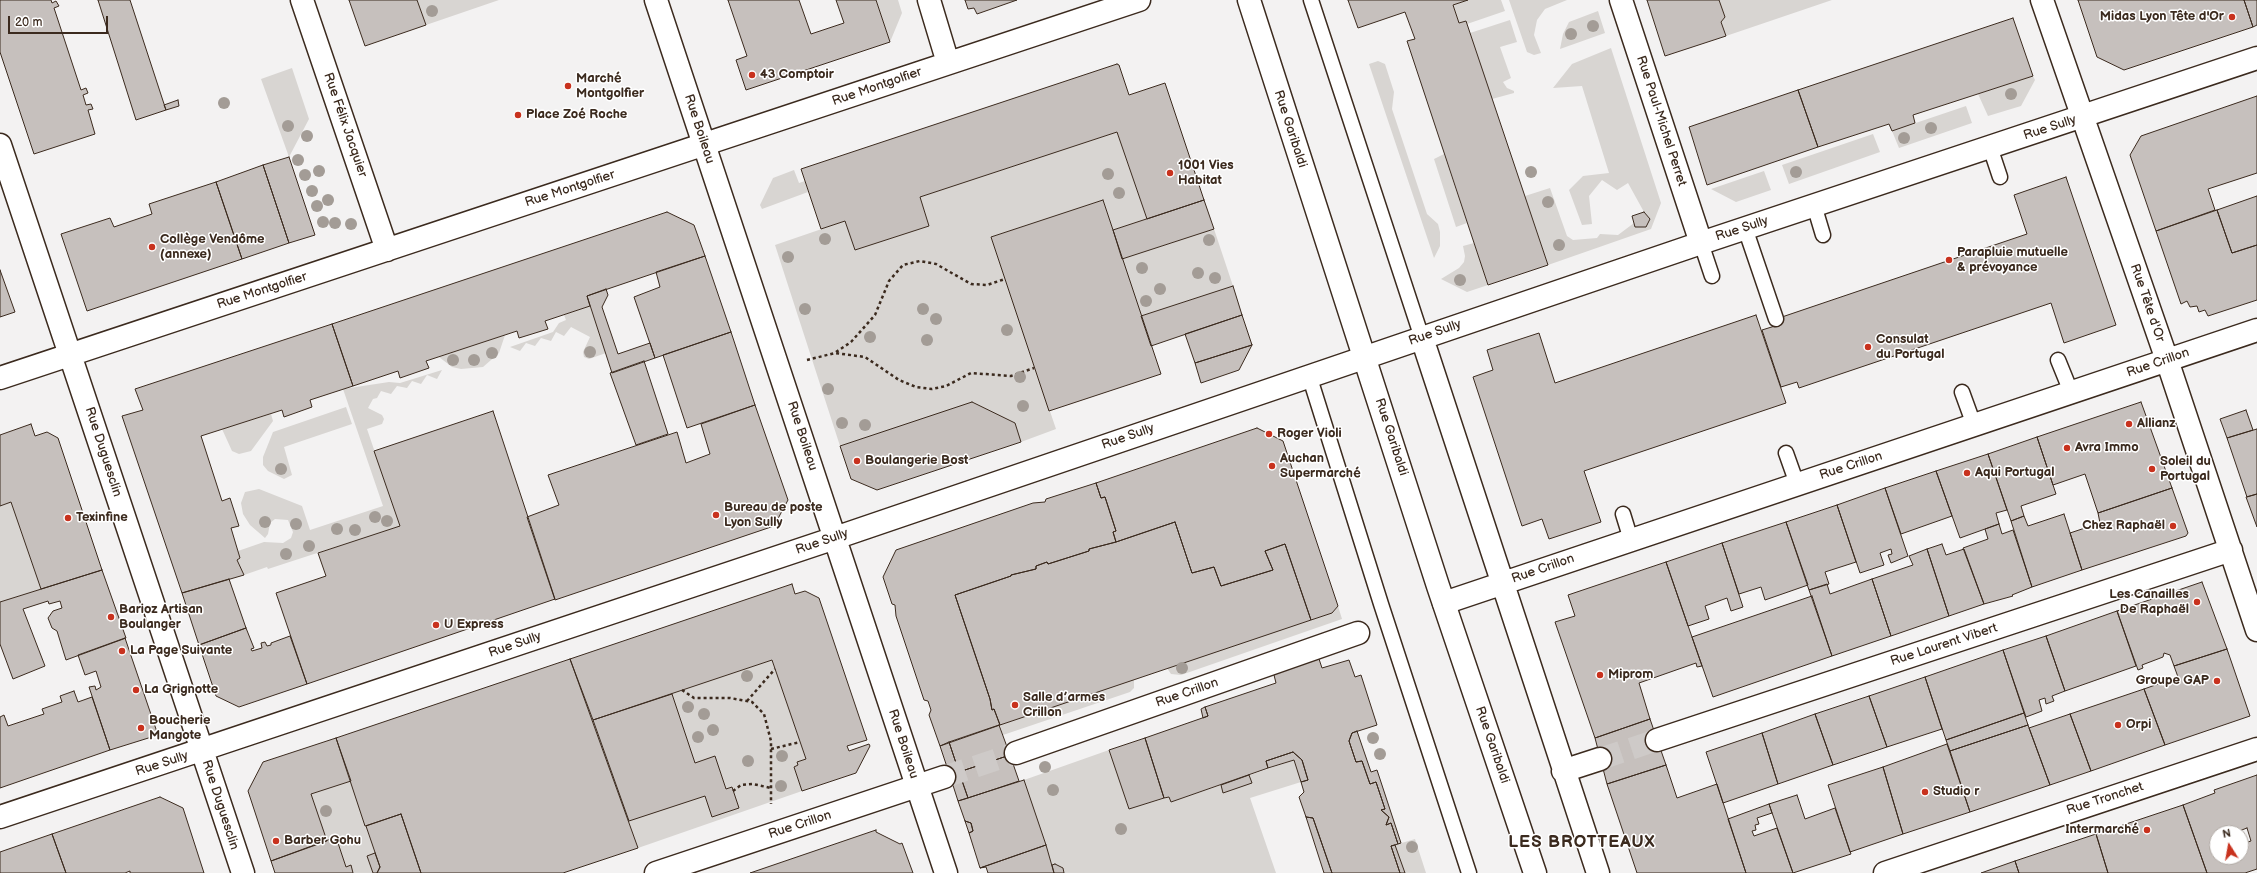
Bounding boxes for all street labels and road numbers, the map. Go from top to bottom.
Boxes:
street label: Rue Paul-Michel Perret [1633,54,1689,188]
street label: Rue Montgolfier [830,64,924,110]
street label: Rue Félix Jacquier [320,71,370,179]
street label: Rue Garibaldi [1270,88,1310,170]
street label: Rue Boileau [680,92,718,166]
street label: Rue Sully [2022,112,2078,144]
street label: Rue Montgolfier [523,167,617,211]
street label: Rue Sully [1714,213,1770,245]
street label: Rue Tête d'Or [2126,262,2168,344]
street label: Rue Montgolfier [215,269,309,313]
street label: Rue Sully [1407,317,1463,349]
street label: Rue Crillon [2125,345,2191,381]
street label: Rue Garibaldi [1371,396,1411,478]
street label: Rue Boileau [783,399,821,473]
street label: Rue Duguesclin [81,405,125,499]
street label: Rue Sully [1100,421,1156,453]
street label: Rue Crillon [1818,449,1884,483]
street label: Rue Sully [794,526,850,558]
street label: Rue Crillon [1510,551,1576,587]
street label: Rue Laurent Vibert [1889,620,1999,670]
street label: Rue Sully [487,629,543,661]
street label: Rue Crillon [1154,675,1220,711]
street label: Rue Garibaldi [1472,704,1512,786]
street label: Rue Boileau [884,707,922,781]
street label: Rue Sully [134,748,190,780]
street label: Rue Duguesclin [198,758,242,852]
street label: Rue Tronchet [2065,779,2145,819]
street label: Rue Crillon [767,808,833,842]

